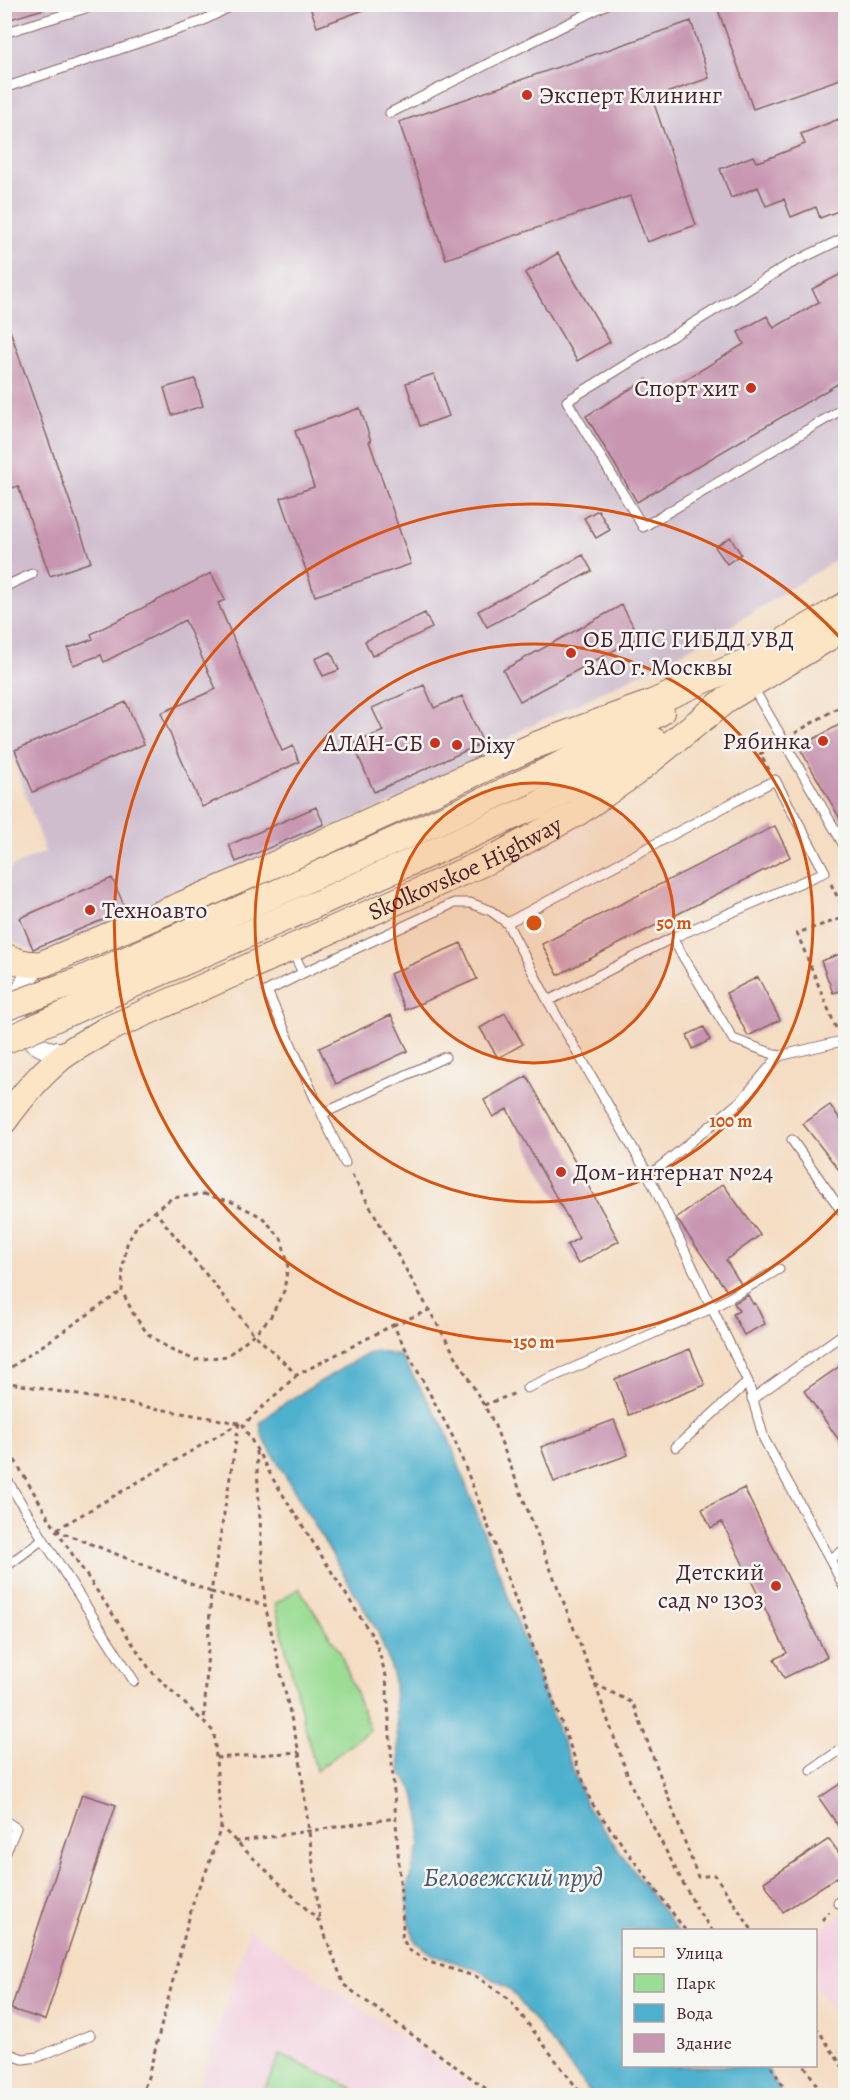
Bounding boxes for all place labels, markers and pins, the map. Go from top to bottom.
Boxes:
place label: Эксперт Клининг [539,79,722,111]
marker: Эксперт Клининг [520,88,534,102]
place label: Спорт хит [634,372,739,404]
marker: Спорт хит [744,381,758,395]
place label: ОБ ДПС ГИБДД УВД ЗАО г. Москвы [583,623,794,683]
marker: ОБ ДПС ГИБДД УВД ЗАО г. Москвы [564,646,578,660]
place label: Рябинка [723,725,811,757]
place label: АЛАН-СБ [322,727,423,759]
place label: Dixy [469,729,515,761]
marker: Рябинка [816,734,830,748]
marker: АЛАН-СБ [428,736,442,750]
marker: Dixy [450,738,464,752]
place label: Техноавто [102,894,207,926]
marker: Техноавто [83,903,97,917]
centre of rings [524,913,544,933]
place label: Дом-интернат №24 [573,1156,774,1188]
marker: Дом-интернат №24 [554,1165,568,1179]
place label: Детский сад № 1303 [658,1556,764,1616]
marker: Детский сад № 1303 [769,1579,783,1593]

